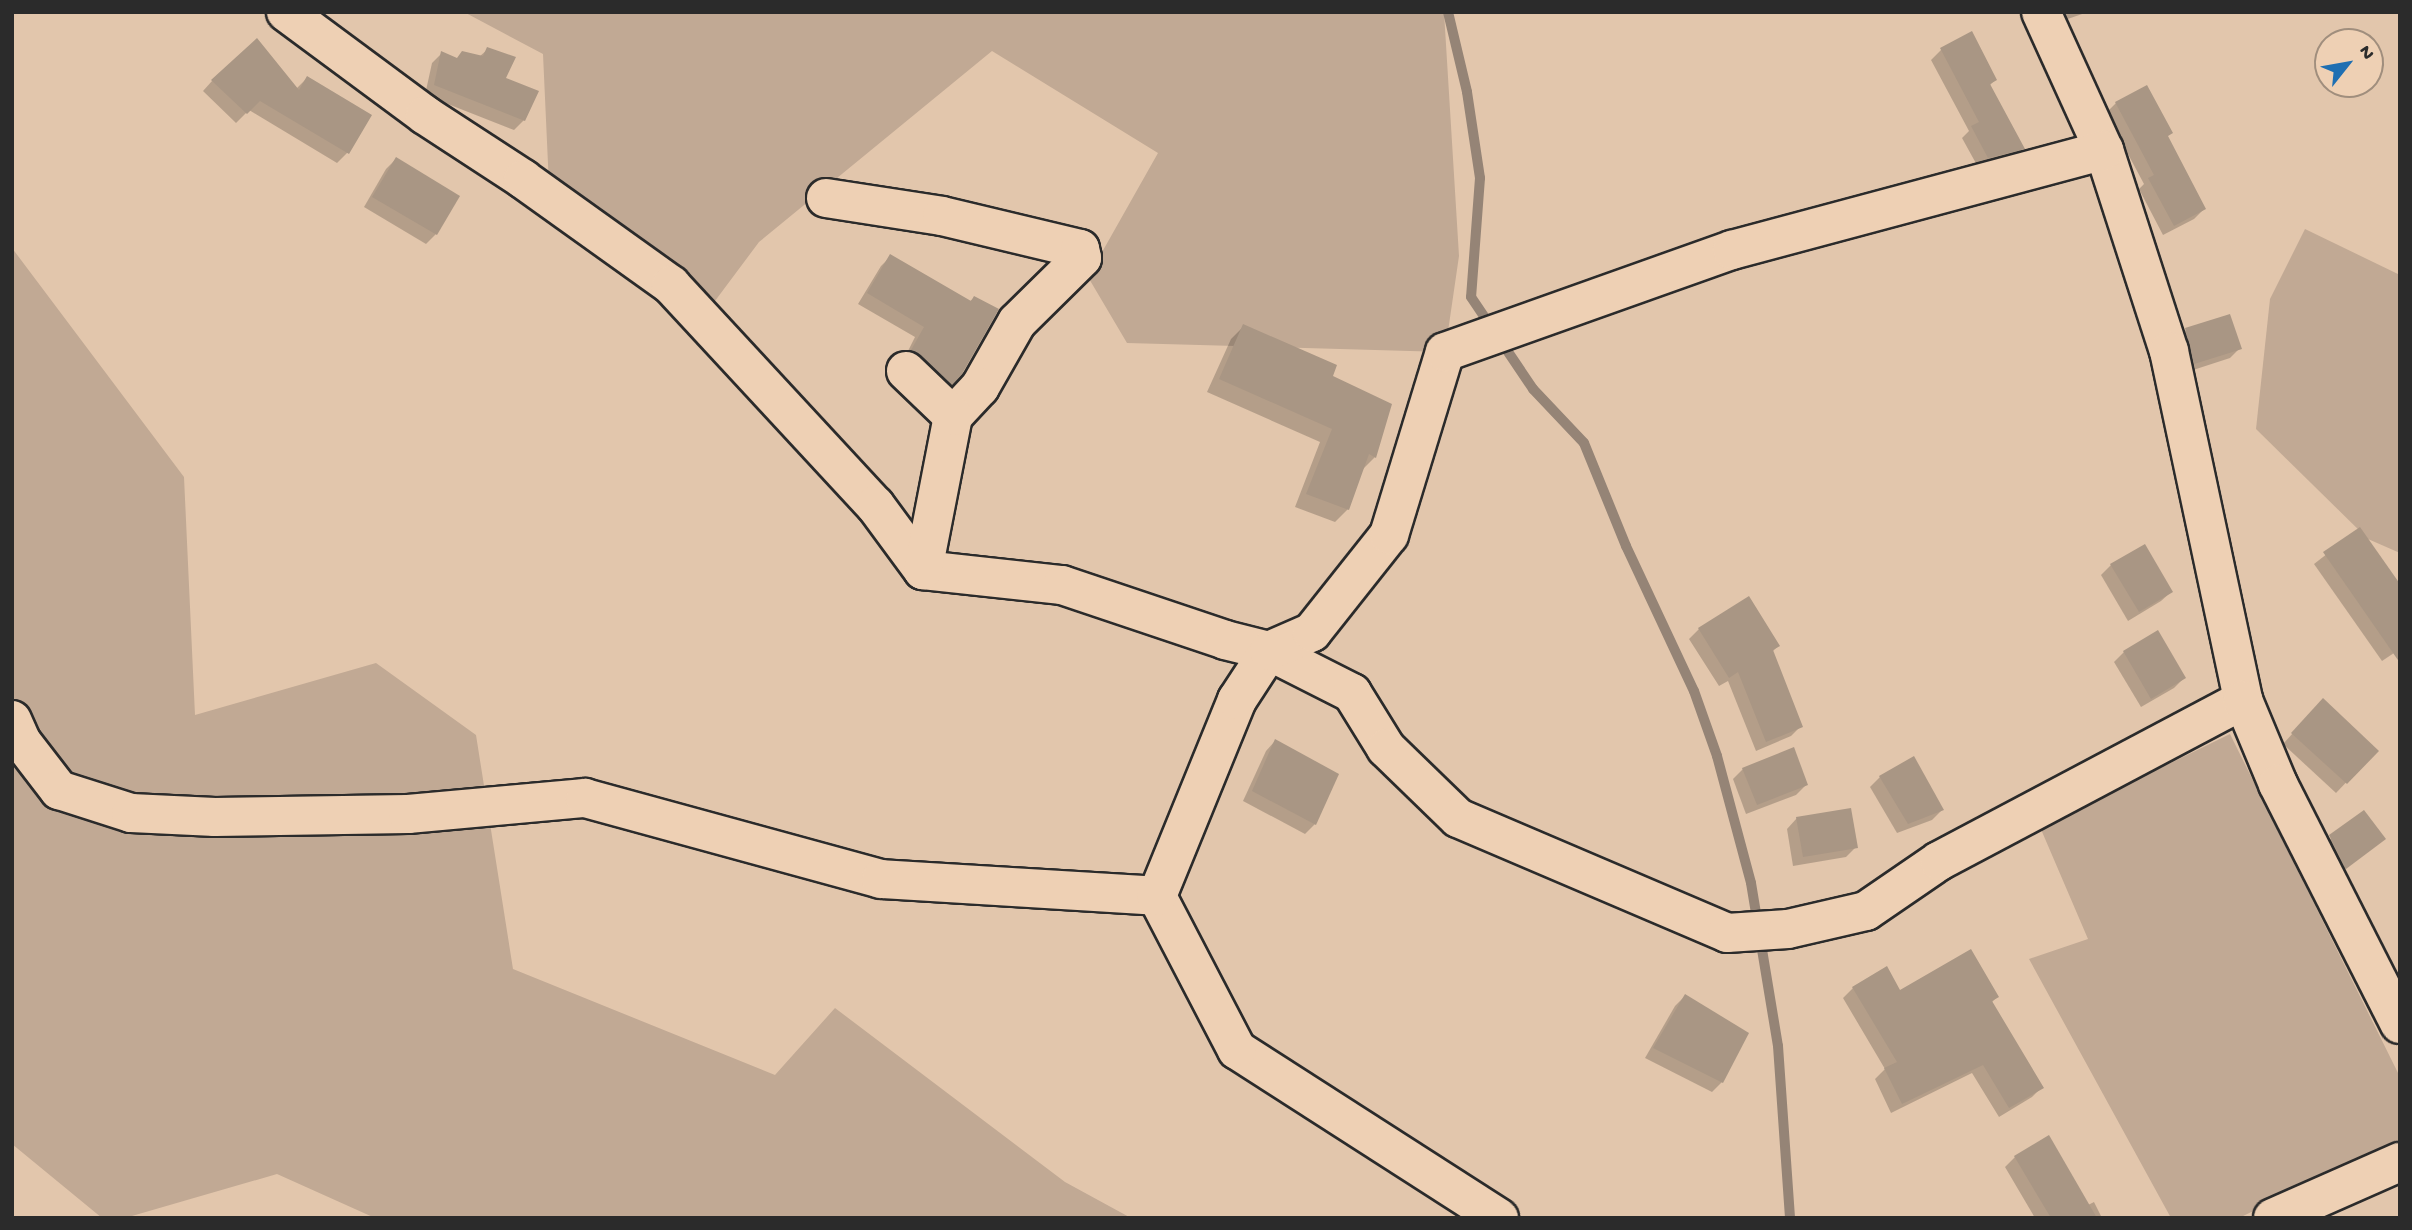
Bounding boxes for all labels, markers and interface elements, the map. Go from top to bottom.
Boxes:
north arrow [2314,28,2384,98]
text: N [2353,42,2379,64]

